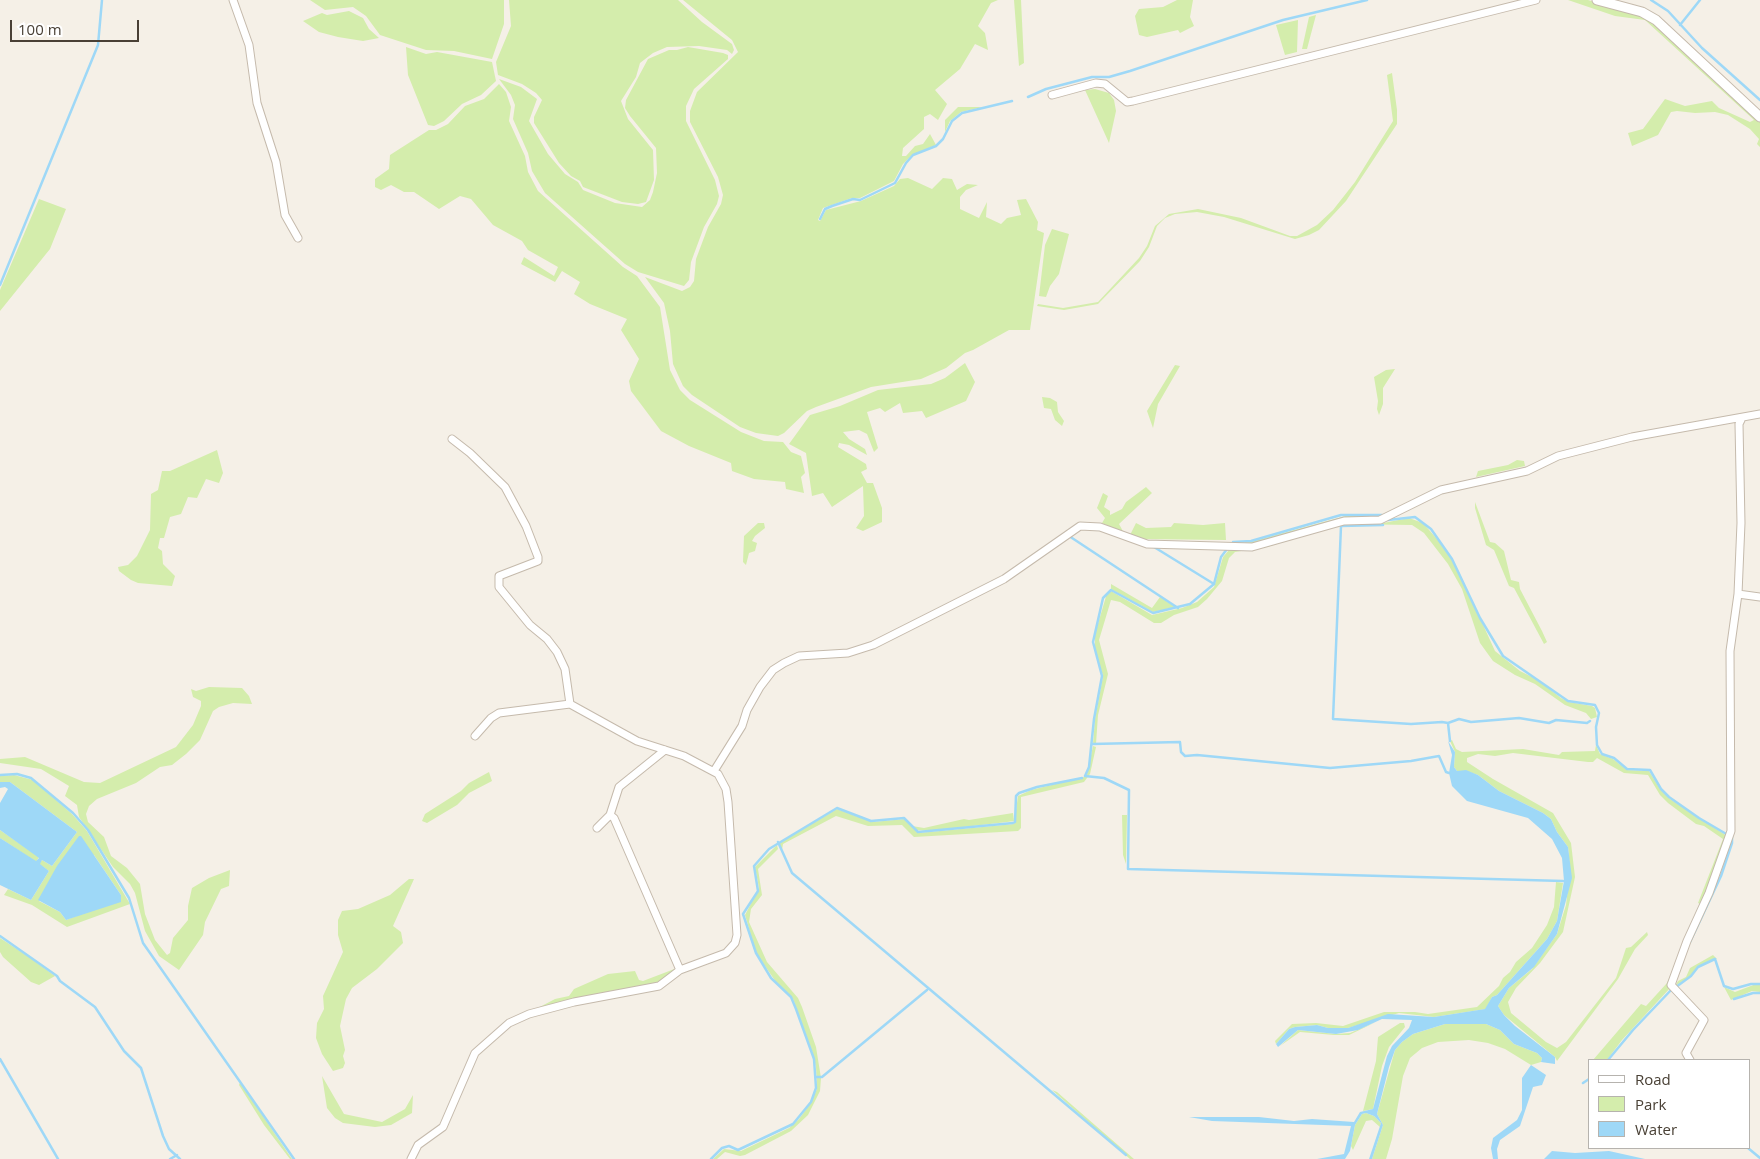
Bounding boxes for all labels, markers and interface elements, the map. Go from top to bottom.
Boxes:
scale bar [12,10,141,42]
text: 100 m [18,19,62,39]
legend [1588,1059,1750,1149]
text: Road [1635,1069,1671,1089]
text: Park [1635,1094,1666,1114]
text: Water [1635,1119,1677,1139]

